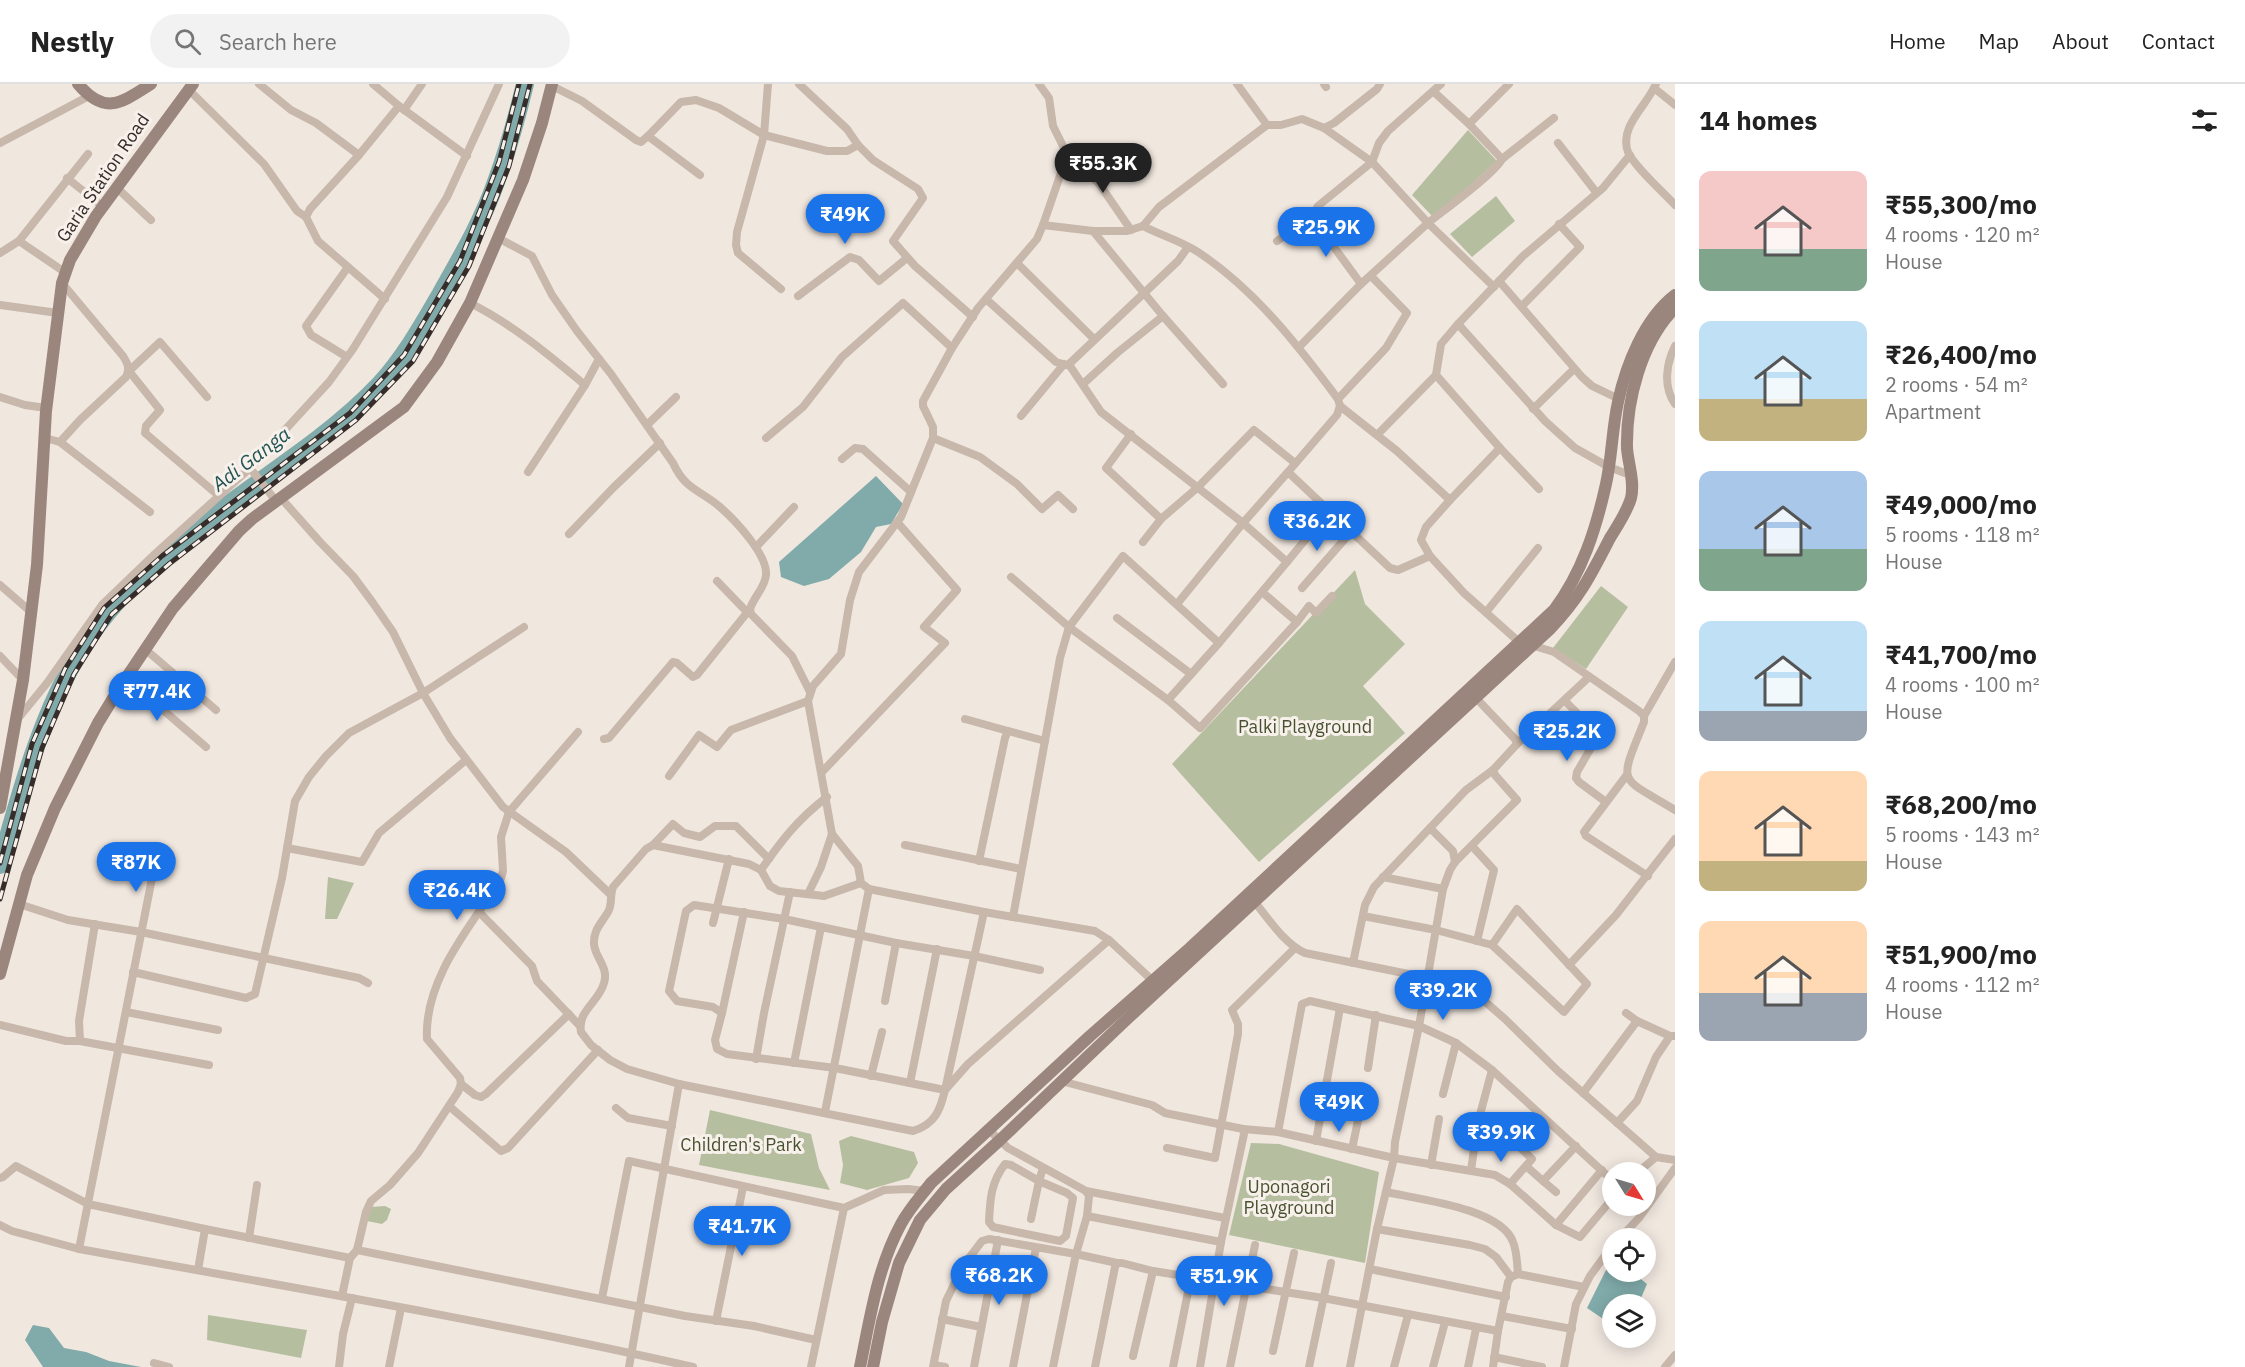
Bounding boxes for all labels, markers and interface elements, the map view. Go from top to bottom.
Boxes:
search box [150,14,570,68]
text: Nestly [30,23,114,60]
icon: search [171,25,204,58]
text: Search here [219,27,337,56]
text: Home [1889,27,1946,55]
text: Map [1979,27,2019,55]
text: About [2052,27,2109,55]
text: Contact [2142,27,2215,55]
text: 14 homes [1699,103,1817,137]
icon: filters [2188,104,2221,137]
street label: Garia Station Road [51,109,154,246]
pin: ₹55.3K [1054,143,1152,194]
text: ₹55.3K [1069,149,1137,176]
text: ₹55,300/mo [1885,187,2037,221]
pin: ₹49K [809,194,881,245]
icon: home [1747,195,1819,267]
text: ₹49K [820,200,870,227]
pin: ₹25.9K [1277,207,1375,258]
text: ₹25.9K [1292,213,1360,240]
text: 4 rooms · 120 m² [1885,221,2040,248]
text: House [1885,248,1942,275]
text: ₹26,400/mo [1885,337,2037,371]
icon: home [1747,345,1819,417]
text: 2 rooms · 54 m² [1885,371,2028,398]
text: Apartment [1885,398,1981,425]
water label: Adi Ganga [205,420,295,498]
text: ₹49,000/mo [1885,487,2037,521]
icon: home [1747,495,1819,567]
pin: ₹36.2K [1268,501,1366,552]
text: ₹36.2K [1283,507,1351,534]
text: 5 rooms · 118 m² [1885,521,2040,548]
text: House [1885,548,1942,575]
text: ₹41,700/mo [1885,637,2037,671]
icon: home [1747,645,1819,717]
pin: ₹77.4K [108,671,206,722]
text: 4 rooms · 100 m² [1885,671,2040,698]
text: ₹77.4K [123,677,191,704]
text: House [1885,698,1942,725]
pin: ₹25.2K [1518,711,1616,762]
park label: Palki Playground [1238,715,1372,738]
text: ₹25.2K [1533,717,1601,744]
text: ₹68,200/mo [1885,787,2037,821]
icon: home [1747,795,1819,867]
text: 5 rooms · 143 m² [1885,821,2040,848]
pin: ₹87K [100,842,172,893]
text: ₹87K [111,848,161,875]
text: House [1885,848,1942,875]
pin: ₹26.4K [408,870,506,921]
text: ₹26.4K [423,876,491,903]
text: ₹51,900/mo [1885,937,2037,971]
icon: home [1747,945,1819,1017]
pin: ₹39.2K [1394,970,1492,1021]
text: 4 rooms · 112 m² [1885,971,2040,998]
text: ₹39.2K [1409,976,1477,1003]
text: House [1885,998,1942,1025]
pin: ₹49K [1303,1082,1375,1133]
text: ₹49K [1314,1088,1364,1115]
pin: ₹39.9K [1452,1112,1550,1163]
text: ₹39.9K [1467,1118,1535,1145]
park label: Children's Park [680,1133,802,1156]
north arrow [1602,1162,1656,1216]
map controls [1602,1162,1656,1348]
park label: Uponagori Playground [1244,1175,1334,1219]
pin: ₹41.7K [693,1206,791,1257]
text: ₹41.7K [708,1212,776,1239]
button: locate [1602,1228,1656,1282]
pin: ₹68.2K [950,1255,1048,1306]
pin: ₹51.9K [1175,1256,1273,1307]
text: ₹68.2K [965,1261,1033,1288]
text: ₹51.9K [1190,1262,1258,1289]
button: layers [1602,1294,1656,1348]

